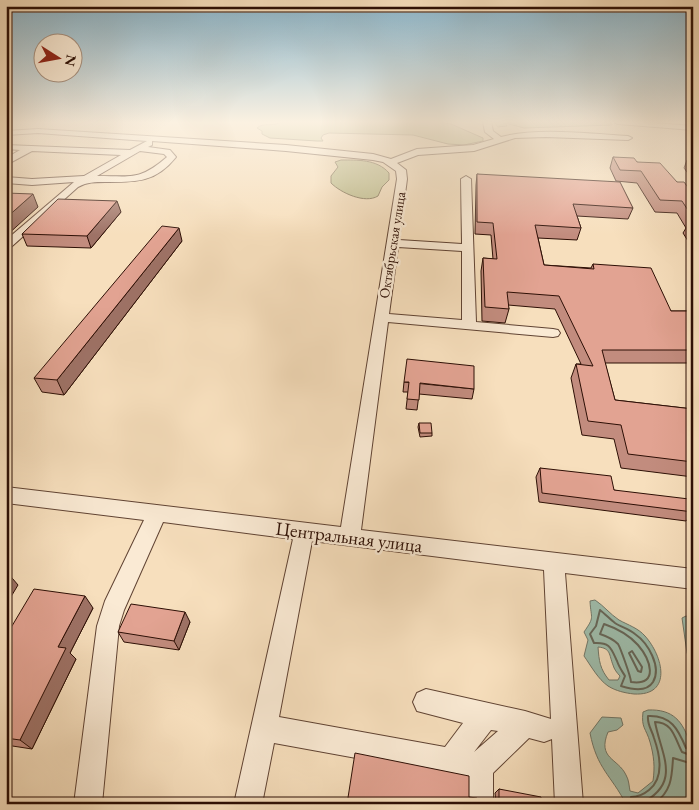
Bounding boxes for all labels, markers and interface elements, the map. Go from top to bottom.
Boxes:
north arrow [32,32,82,82]
text: N [61,53,81,68]
street label: Октябрьская улица [375,190,409,300]
street label: Центральная улица [274,516,424,558]

